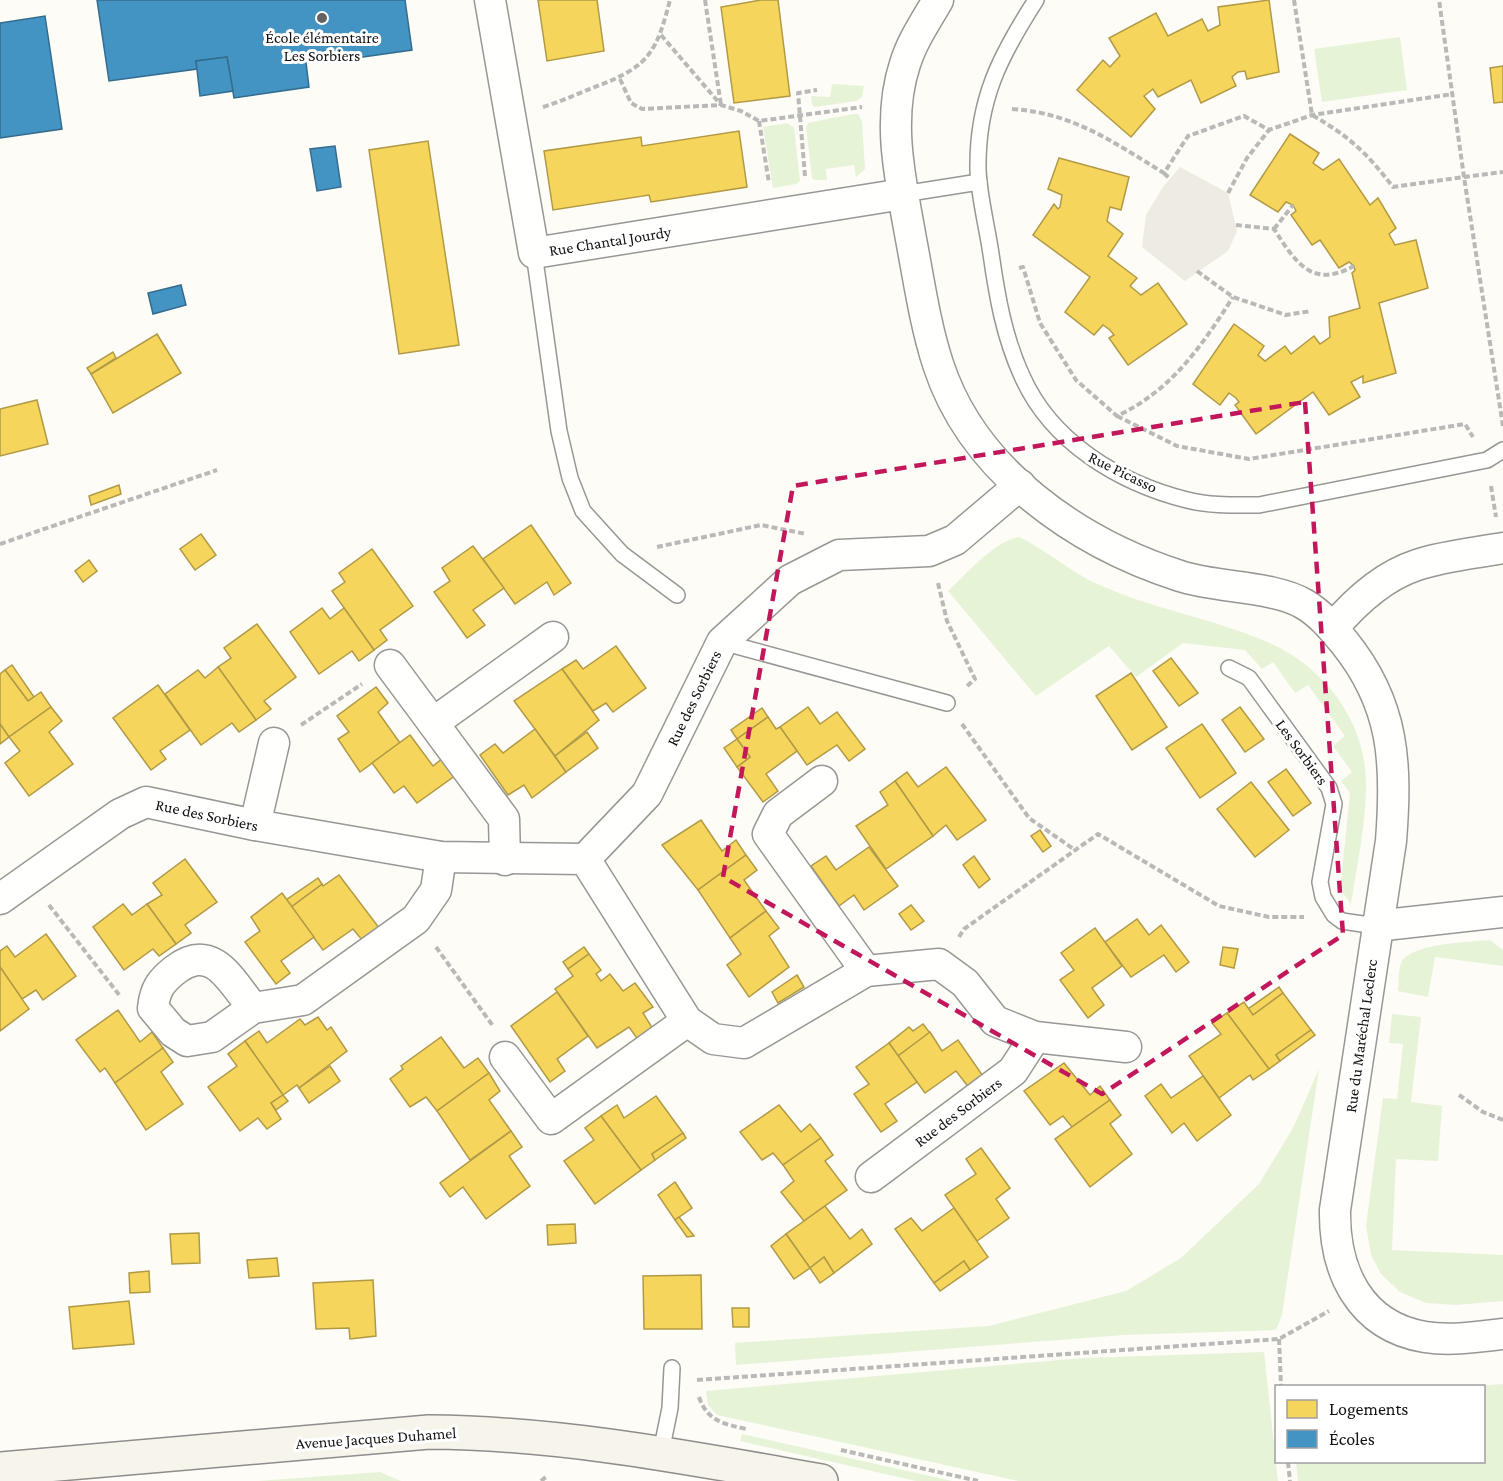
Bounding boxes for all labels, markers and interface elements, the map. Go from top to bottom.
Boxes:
marker: École élémentaire Les Sorbiers [315,11,329,25]
place label: École élémentaire Les Sorbiers [265,29,379,64]
street label: Rue Chantal Jourdy [548,223,673,260]
street label: Rue Picasso [1086,448,1160,496]
street label: Rue des Sorbiers [664,647,724,749]
street label: Les Sorbiers [1273,716,1331,788]
street label: Rue des Sorbiers [154,796,260,834]
street label: Rue du Maréchal Leclerc [1342,958,1380,1114]
street label: Rue des Sorbiers [911,1074,1005,1150]
legend [1275,1385,1485,1463]
text: Logements [1329,1399,1408,1419]
street label: Avenue Jacques Duhamel [295,1424,457,1453]
text: Écoles [1329,1429,1375,1449]

